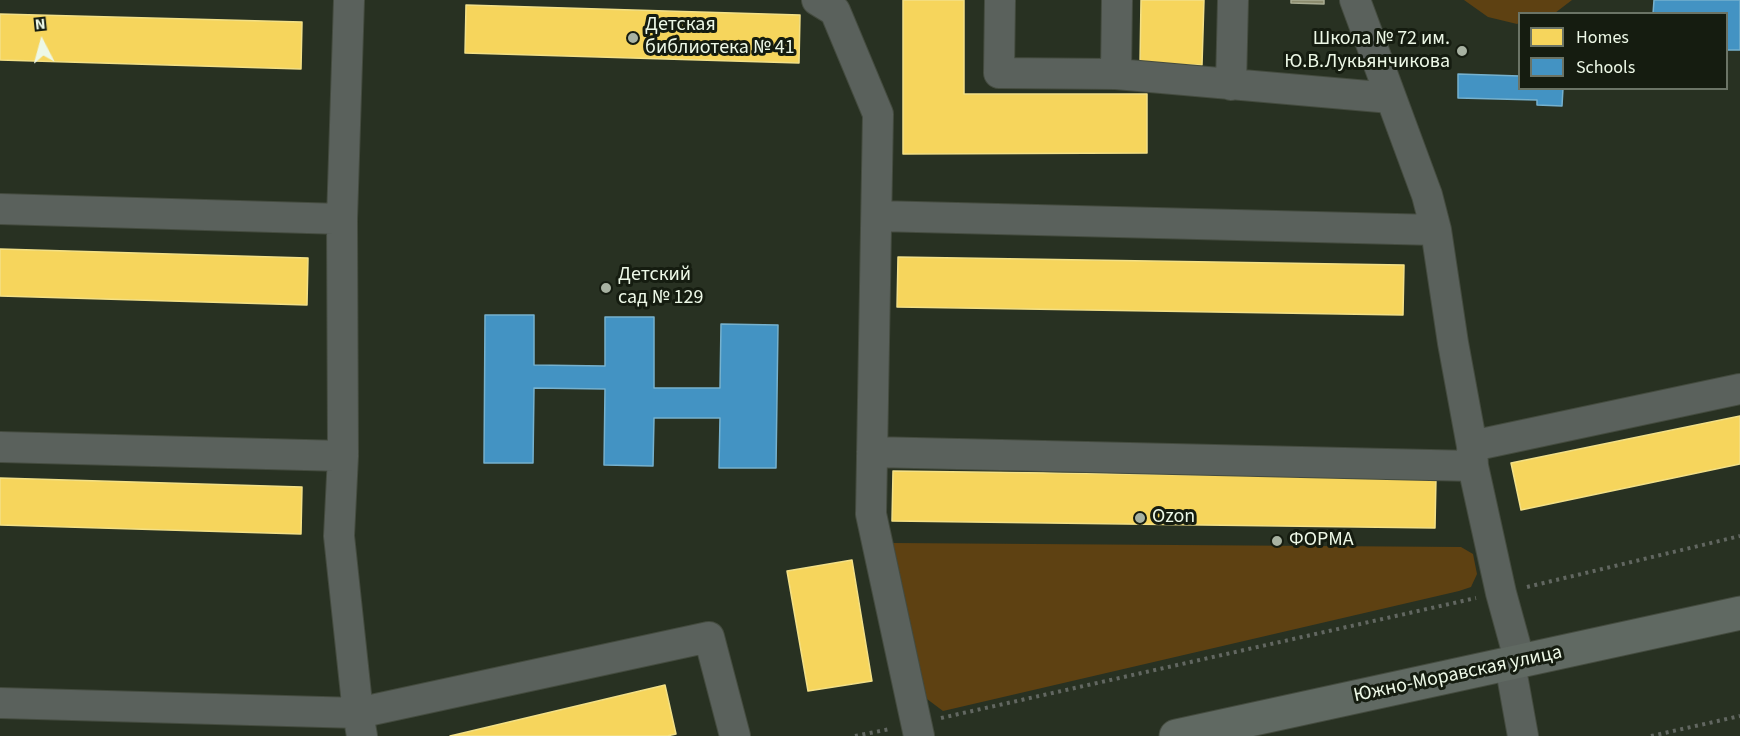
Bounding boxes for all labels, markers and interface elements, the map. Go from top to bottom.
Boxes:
north arrow [12,12,72,72]
legend [1518,12,1728,90]
text: N [34,13,47,36]
place label: Детская библиотека № 41 [645,14,795,61]
text: Homes [1576,25,1629,50]
place label: Школа № 72 им. Ю.В.Лукьянчикова [1284,28,1450,75]
marker: Детская библиотека № 41 [626,31,640,45]
marker: Школа № 72 им. Ю.В.Лукьянчикова [1455,44,1469,58]
text: Schools [1576,55,1635,80]
place label: Детский сад № 129 [618,264,703,311]
marker: Детский сад № 129 [599,281,613,295]
place label: Ozon [1152,506,1195,530]
marker: Ozon [1133,511,1147,525]
place label: ФОРМА [1289,529,1354,553]
marker: ФОРМА [1270,534,1284,548]
street label: Южно-Моравская улица [1352,641,1564,709]

